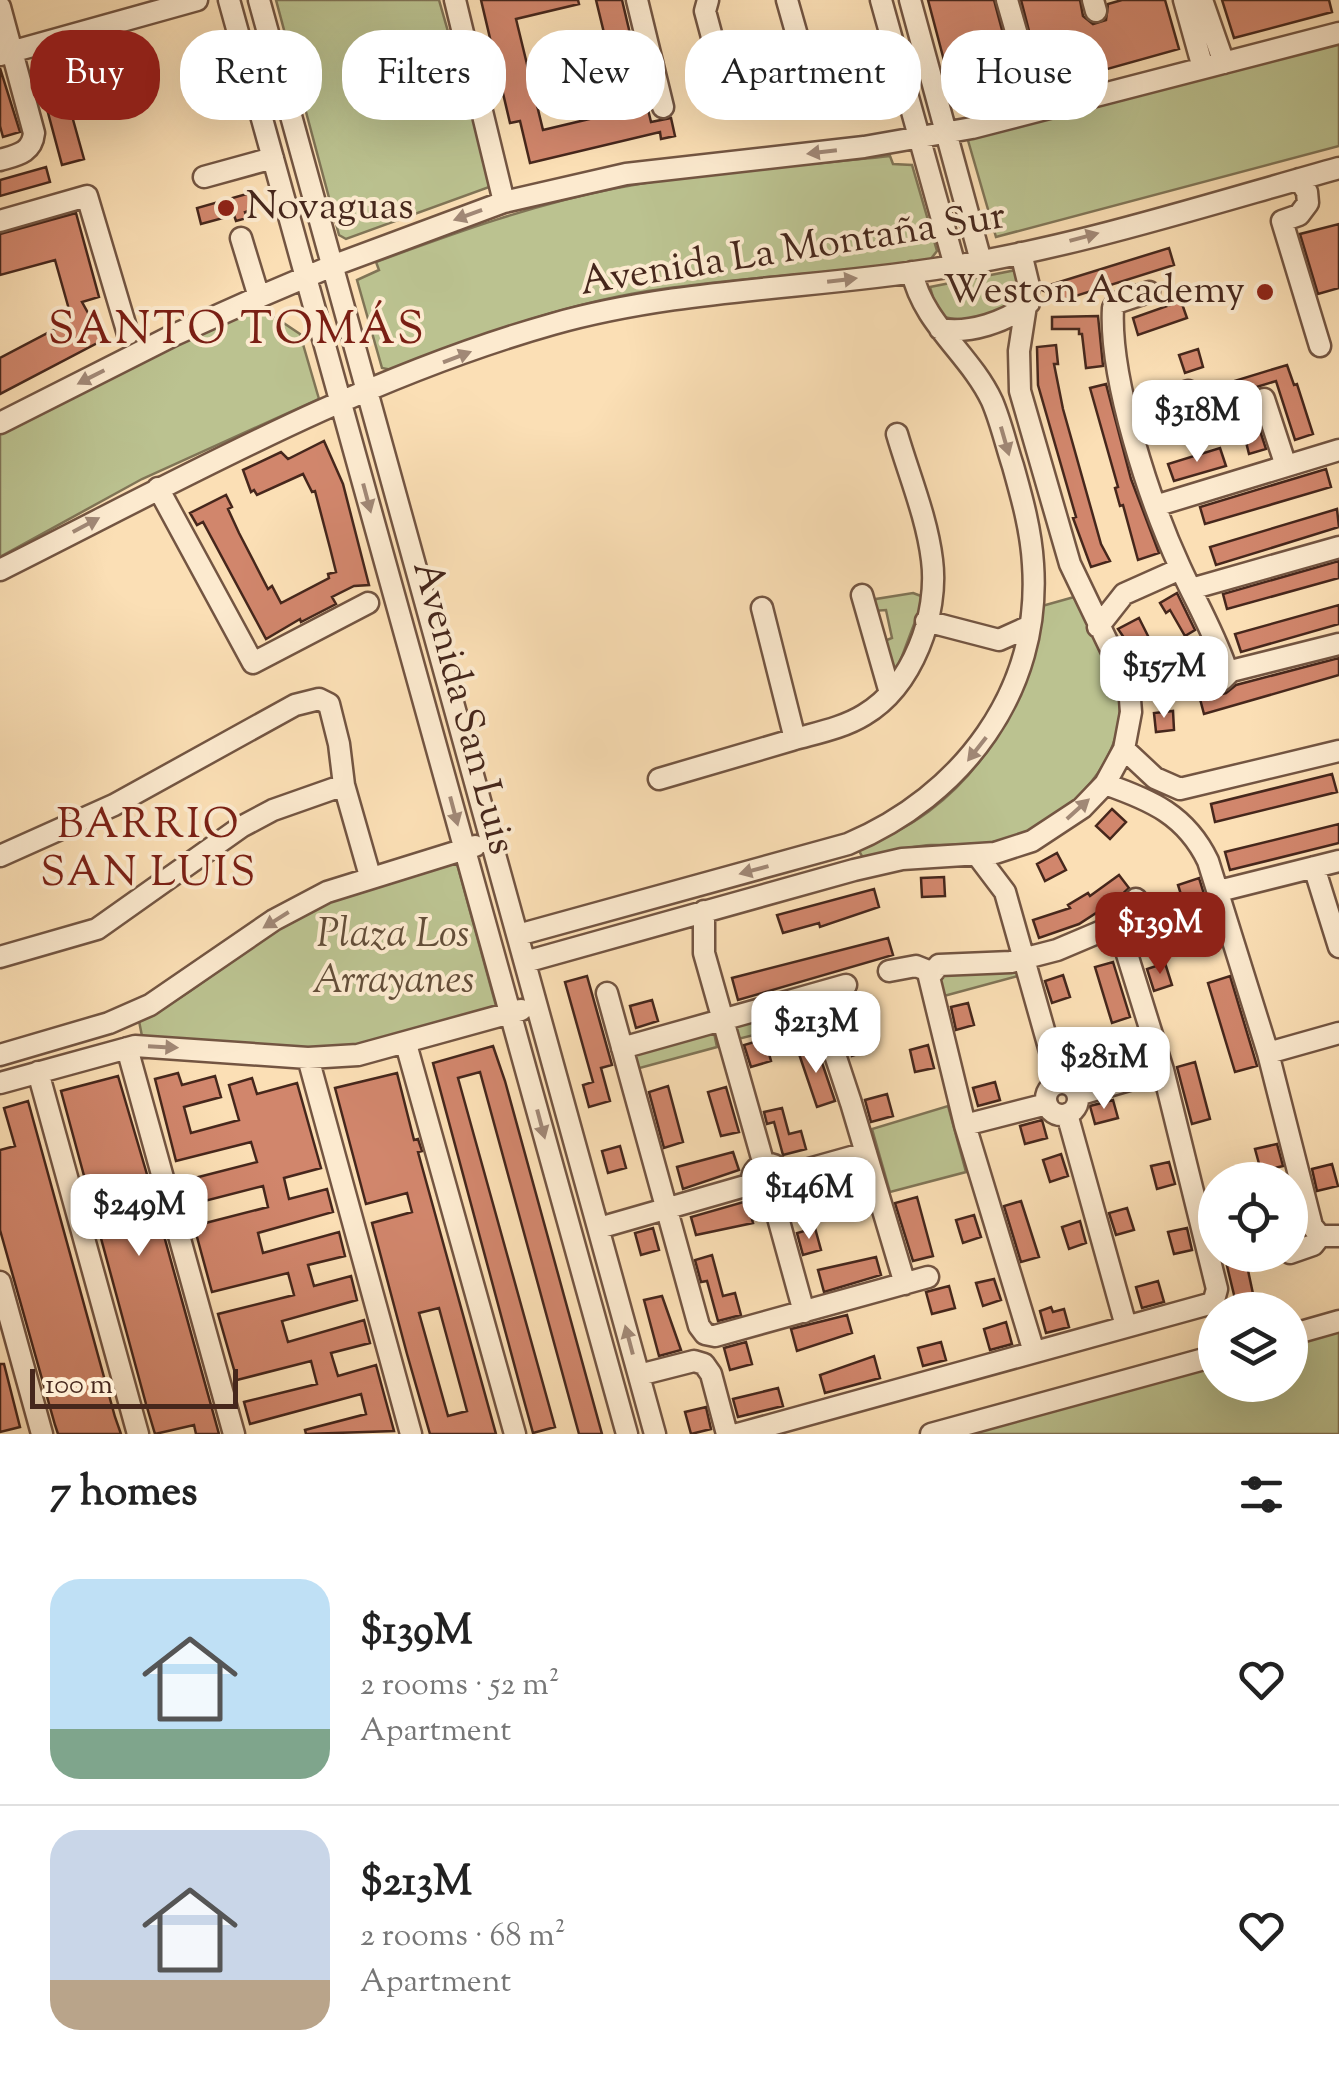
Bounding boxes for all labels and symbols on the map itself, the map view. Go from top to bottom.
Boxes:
one-way arrow [805,144,837,160]
place label: Novaguas [246,180,414,237]
street label: Avenida La Montaña Sur [576,189,1010,313]
marker: Novaguas [215,197,237,219]
one-way arrow [453,208,483,223]
one-way arrow [1069,228,1100,244]
place label: Weston Academy [943,264,1245,321]
one-way arrow [827,272,859,288]
marker: Weston Academy [1254,281,1276,303]
district label: SANTO TOMÁS [48,300,426,365]
one-way arrow [442,349,472,364]
one-way arrow [76,368,105,385]
pin: $318M [1127,380,1267,465]
one-way arrow [998,426,1013,457]
one-way arrow [360,482,376,513]
one-way arrow [72,517,101,534]
street label: Avenida San Luis [395,555,529,861]
pin: $157M [1094,636,1234,721]
one-way arrow [966,736,987,762]
one-way arrow [447,796,462,827]
district label: BARRIO SAN LUIS [40,797,258,905]
one-way arrow [1066,798,1090,821]
one-way arrow [738,863,769,878]
pin: $139M [1090,892,1230,977]
park label: Plaza Los Arrayanes [312,908,474,1011]
one-way arrow [262,910,290,928]
pin: $213M [746,991,886,1076]
pin: $281M [1034,1027,1174,1112]
one-way arrow [147,1039,179,1055]
one-way arrow [533,1109,549,1140]
pin: $146M [739,1157,879,1242]
pin: $249M [69,1174,209,1259]
one-way arrow [621,1324,637,1355]
scale bar [30,1364,238,1408]

